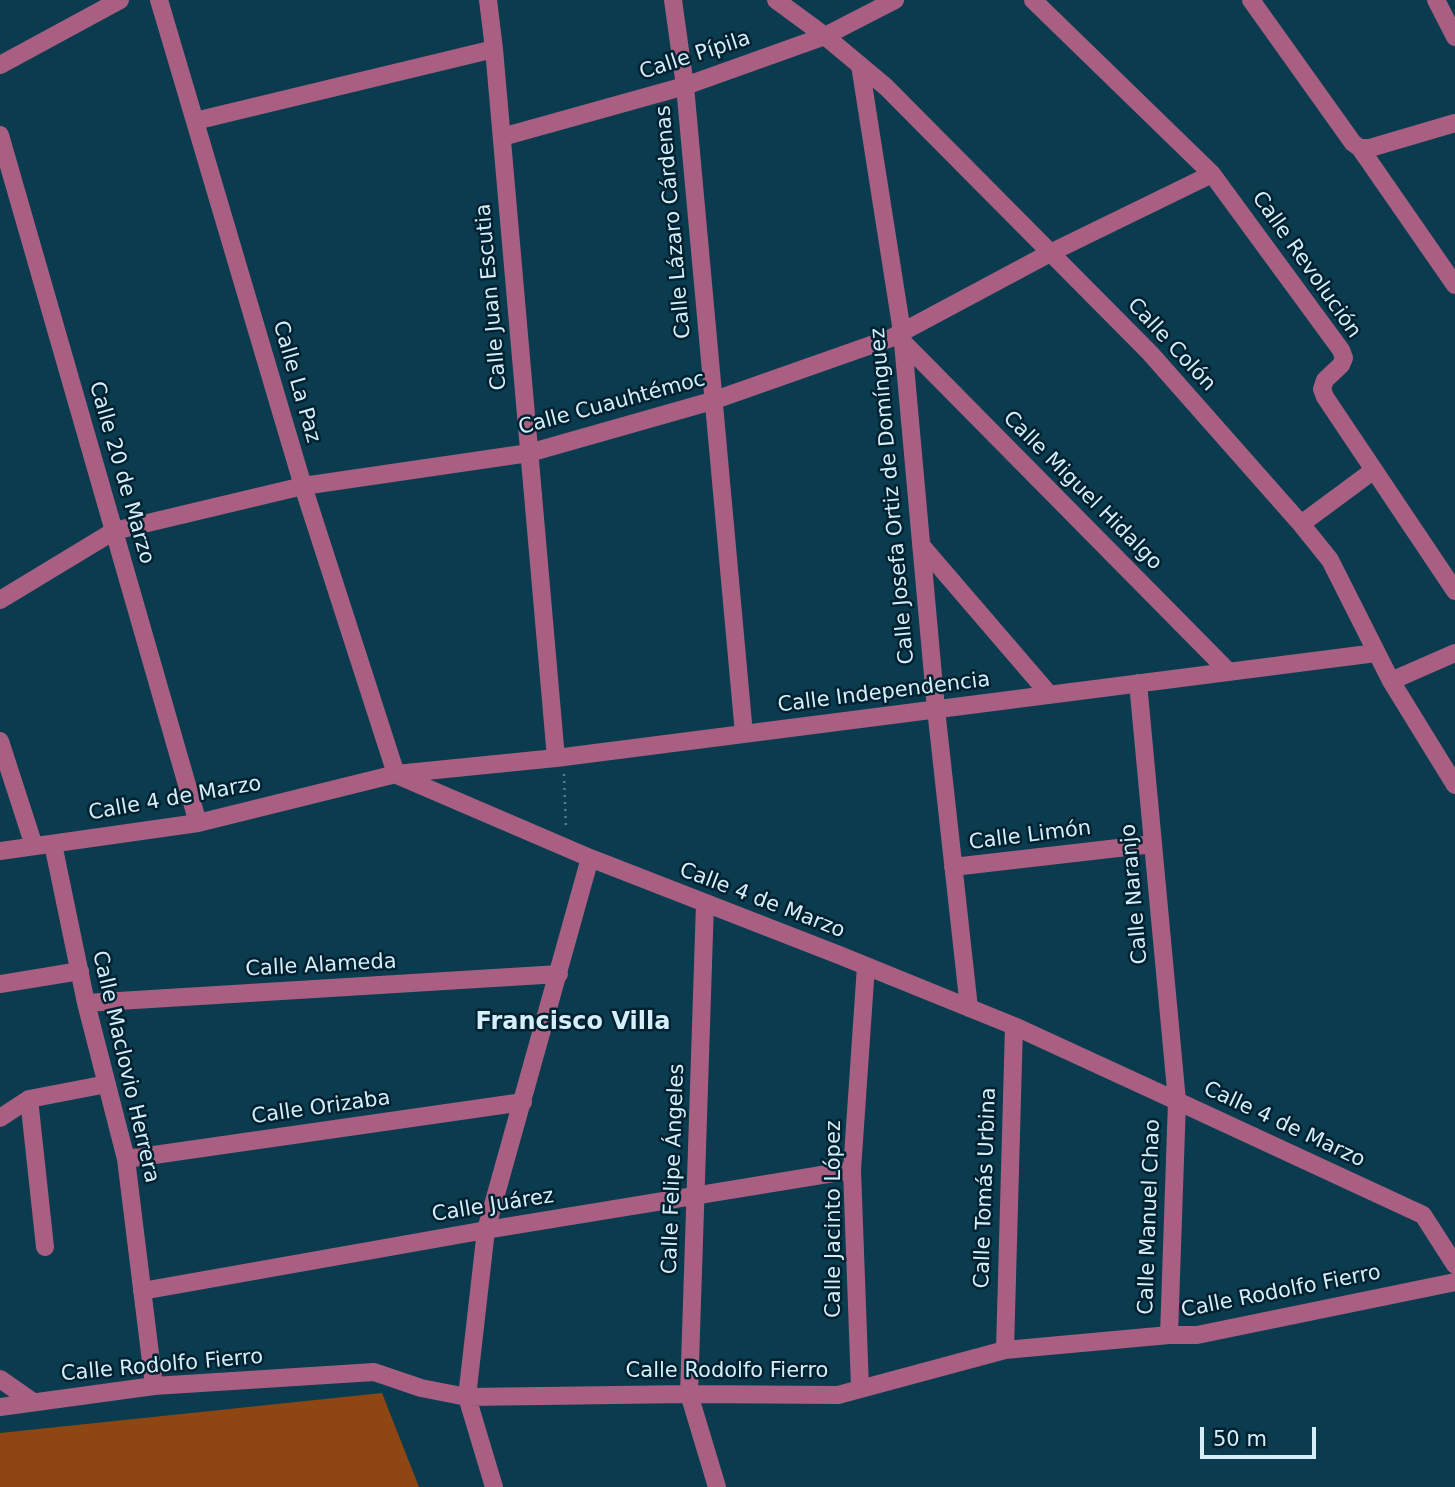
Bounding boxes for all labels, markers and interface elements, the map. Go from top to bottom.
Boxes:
street label: Calle Pípila [636,26,754,86]
street label: Calle Lázaro Cárdenas [651,104,697,340]
street label: Calle Revolución [1246,187,1366,343]
street label: Calle Juan Escutia [471,203,513,391]
street label: Calle Colón [1121,293,1221,397]
street label: Calle La Paz [267,318,325,446]
street label: Calle Josefa Ortiz de Domínguez [866,327,920,665]
street label: Calle Cuauhtémoc [516,367,708,441]
street label: Calle 20 de Marzo [83,379,159,567]
street label: Calle Miguel Hidalgo [997,406,1167,576]
street label: Calle Independencia [776,667,992,719]
street label: Calle 4 de Marzo [87,771,263,827]
street label: Calle Limón [967,816,1093,856]
street label: Calle Naranjo [1116,823,1154,965]
street label: Calle 4 de Marzo [676,858,848,944]
street label: Calle Maclovio Herrera [86,949,164,1185]
street label: Calle Alameda [245,949,397,983]
district label: Francisco Villa [476,1009,670,1037]
street label: Calle Felipe Ángeles [658,1063,690,1275]
street label: Calle 4 de Marzo [1199,1077,1369,1173]
street label: Calle Orizaba [250,1086,392,1130]
street label: Calle Tomás Urbina [970,1087,1002,1289]
street label: Calle Manuel Chao [1134,1119,1166,1315]
street label: Calle Jacinto López [822,1120,848,1318]
street label: Calle Juárez [430,1184,556,1228]
street label: Calle Rodolfo Fierro [1179,1260,1383,1324]
street label: Calle Rodolfo Fierro [60,1345,264,1387]
street label: Calle Rodolfo Fierro [626,1359,828,1385]
scale bar [1203,1414,1318,1458]
text: 50 m [1213,1427,1267,1451]

